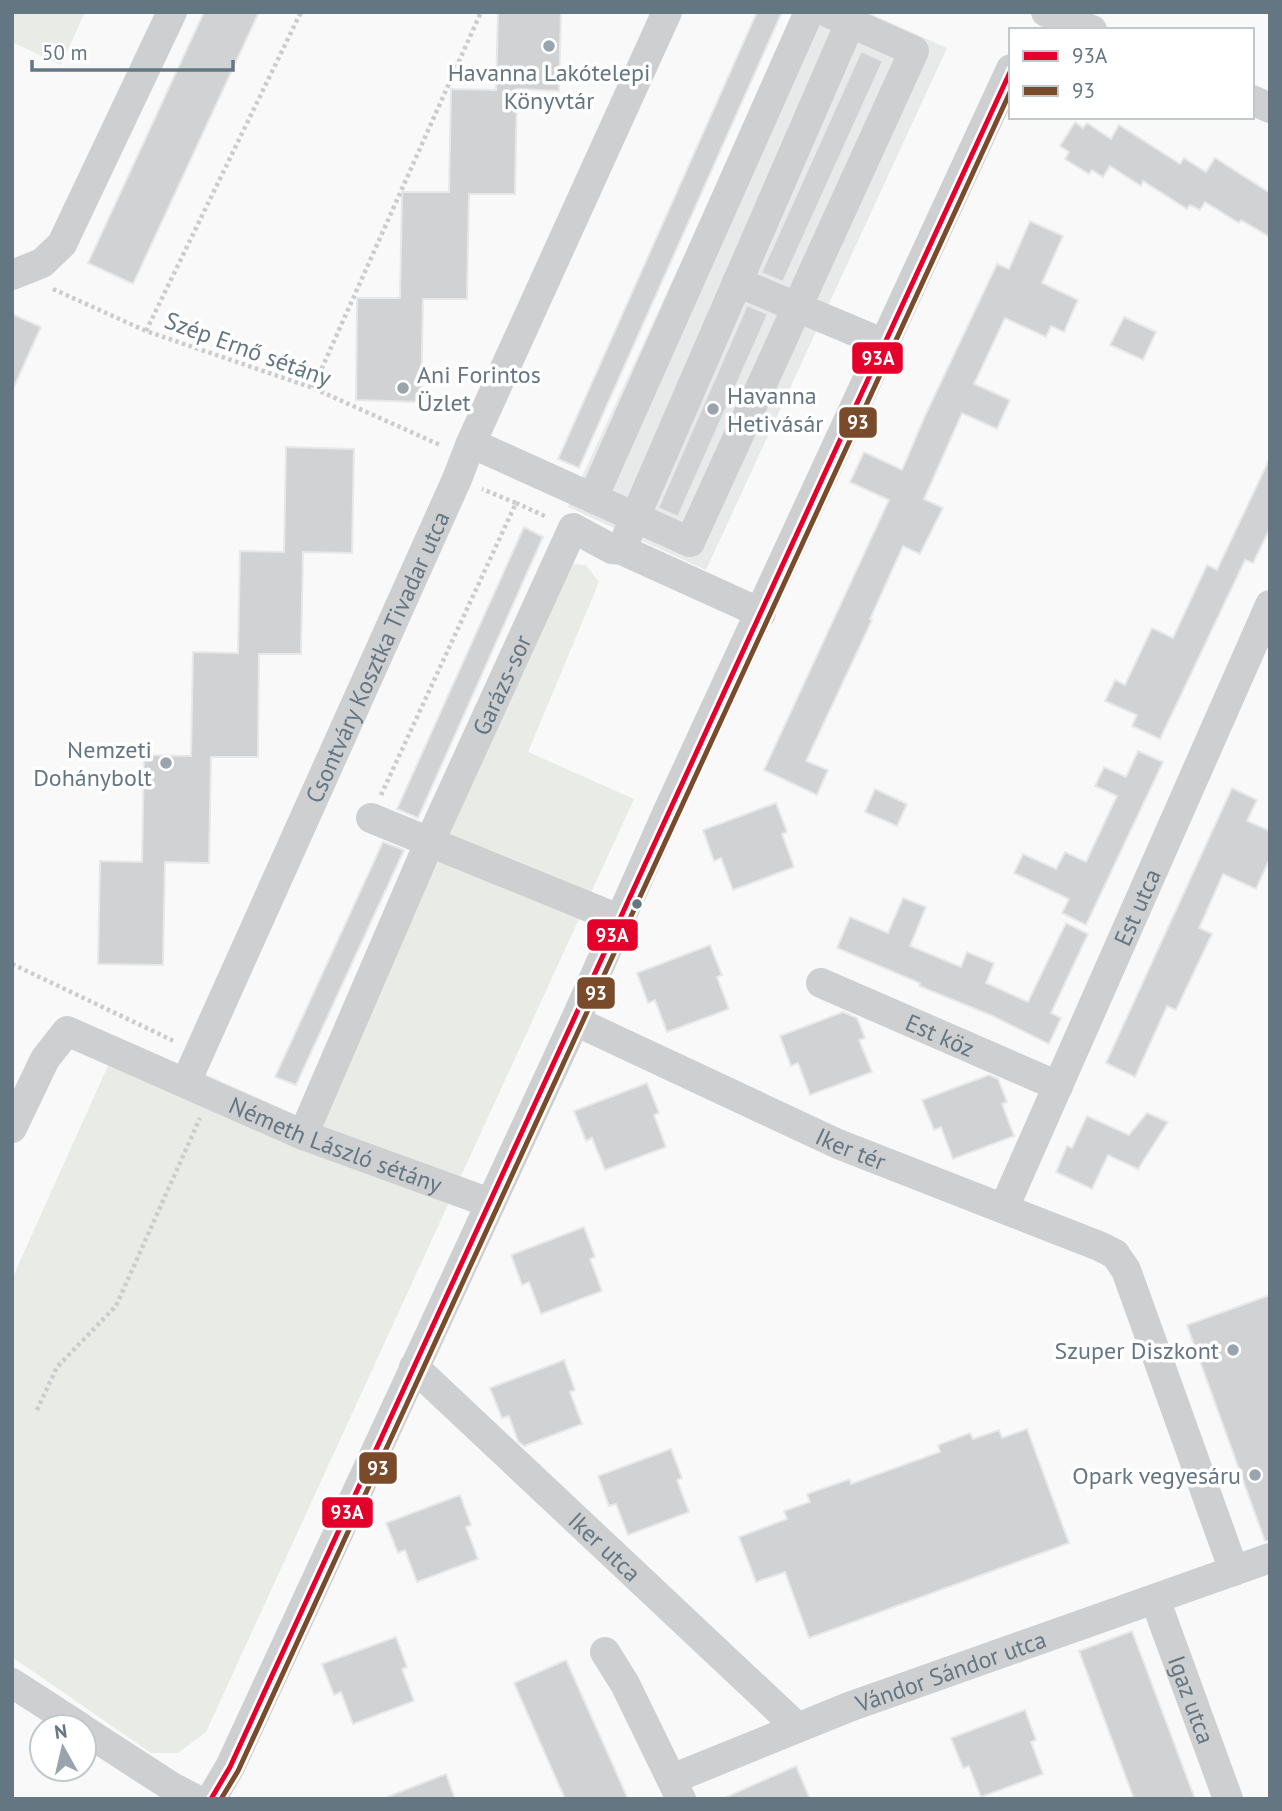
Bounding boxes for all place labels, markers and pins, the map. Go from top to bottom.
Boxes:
marker: Havanna Lakótelepi Könyvtár [541,38,557,54]
place label: Havanna Lakótelepi Könyvtár [448,57,650,116]
place label: Ani Forintos Üzlet [417,359,541,418]
marker: Ani Forintos Üzlet [395,380,411,396]
place label: Havanna Hetivásár [727,380,824,439]
marker: Havanna Hetivásár [705,401,721,417]
place label: Nemzeti Dohánybolt [33,734,152,793]
marker: Nemzeti Dohánybolt [158,755,174,771]
unlabelled marker [630,897,644,911]
place label: Szuper Diszkont [1055,1335,1219,1366]
marker: Szuper Diszkont [1225,1342,1241,1358]
place label: Opark vegyesáru [1072,1460,1241,1491]
marker: Opark vegyesáru [1247,1467,1263,1483]

